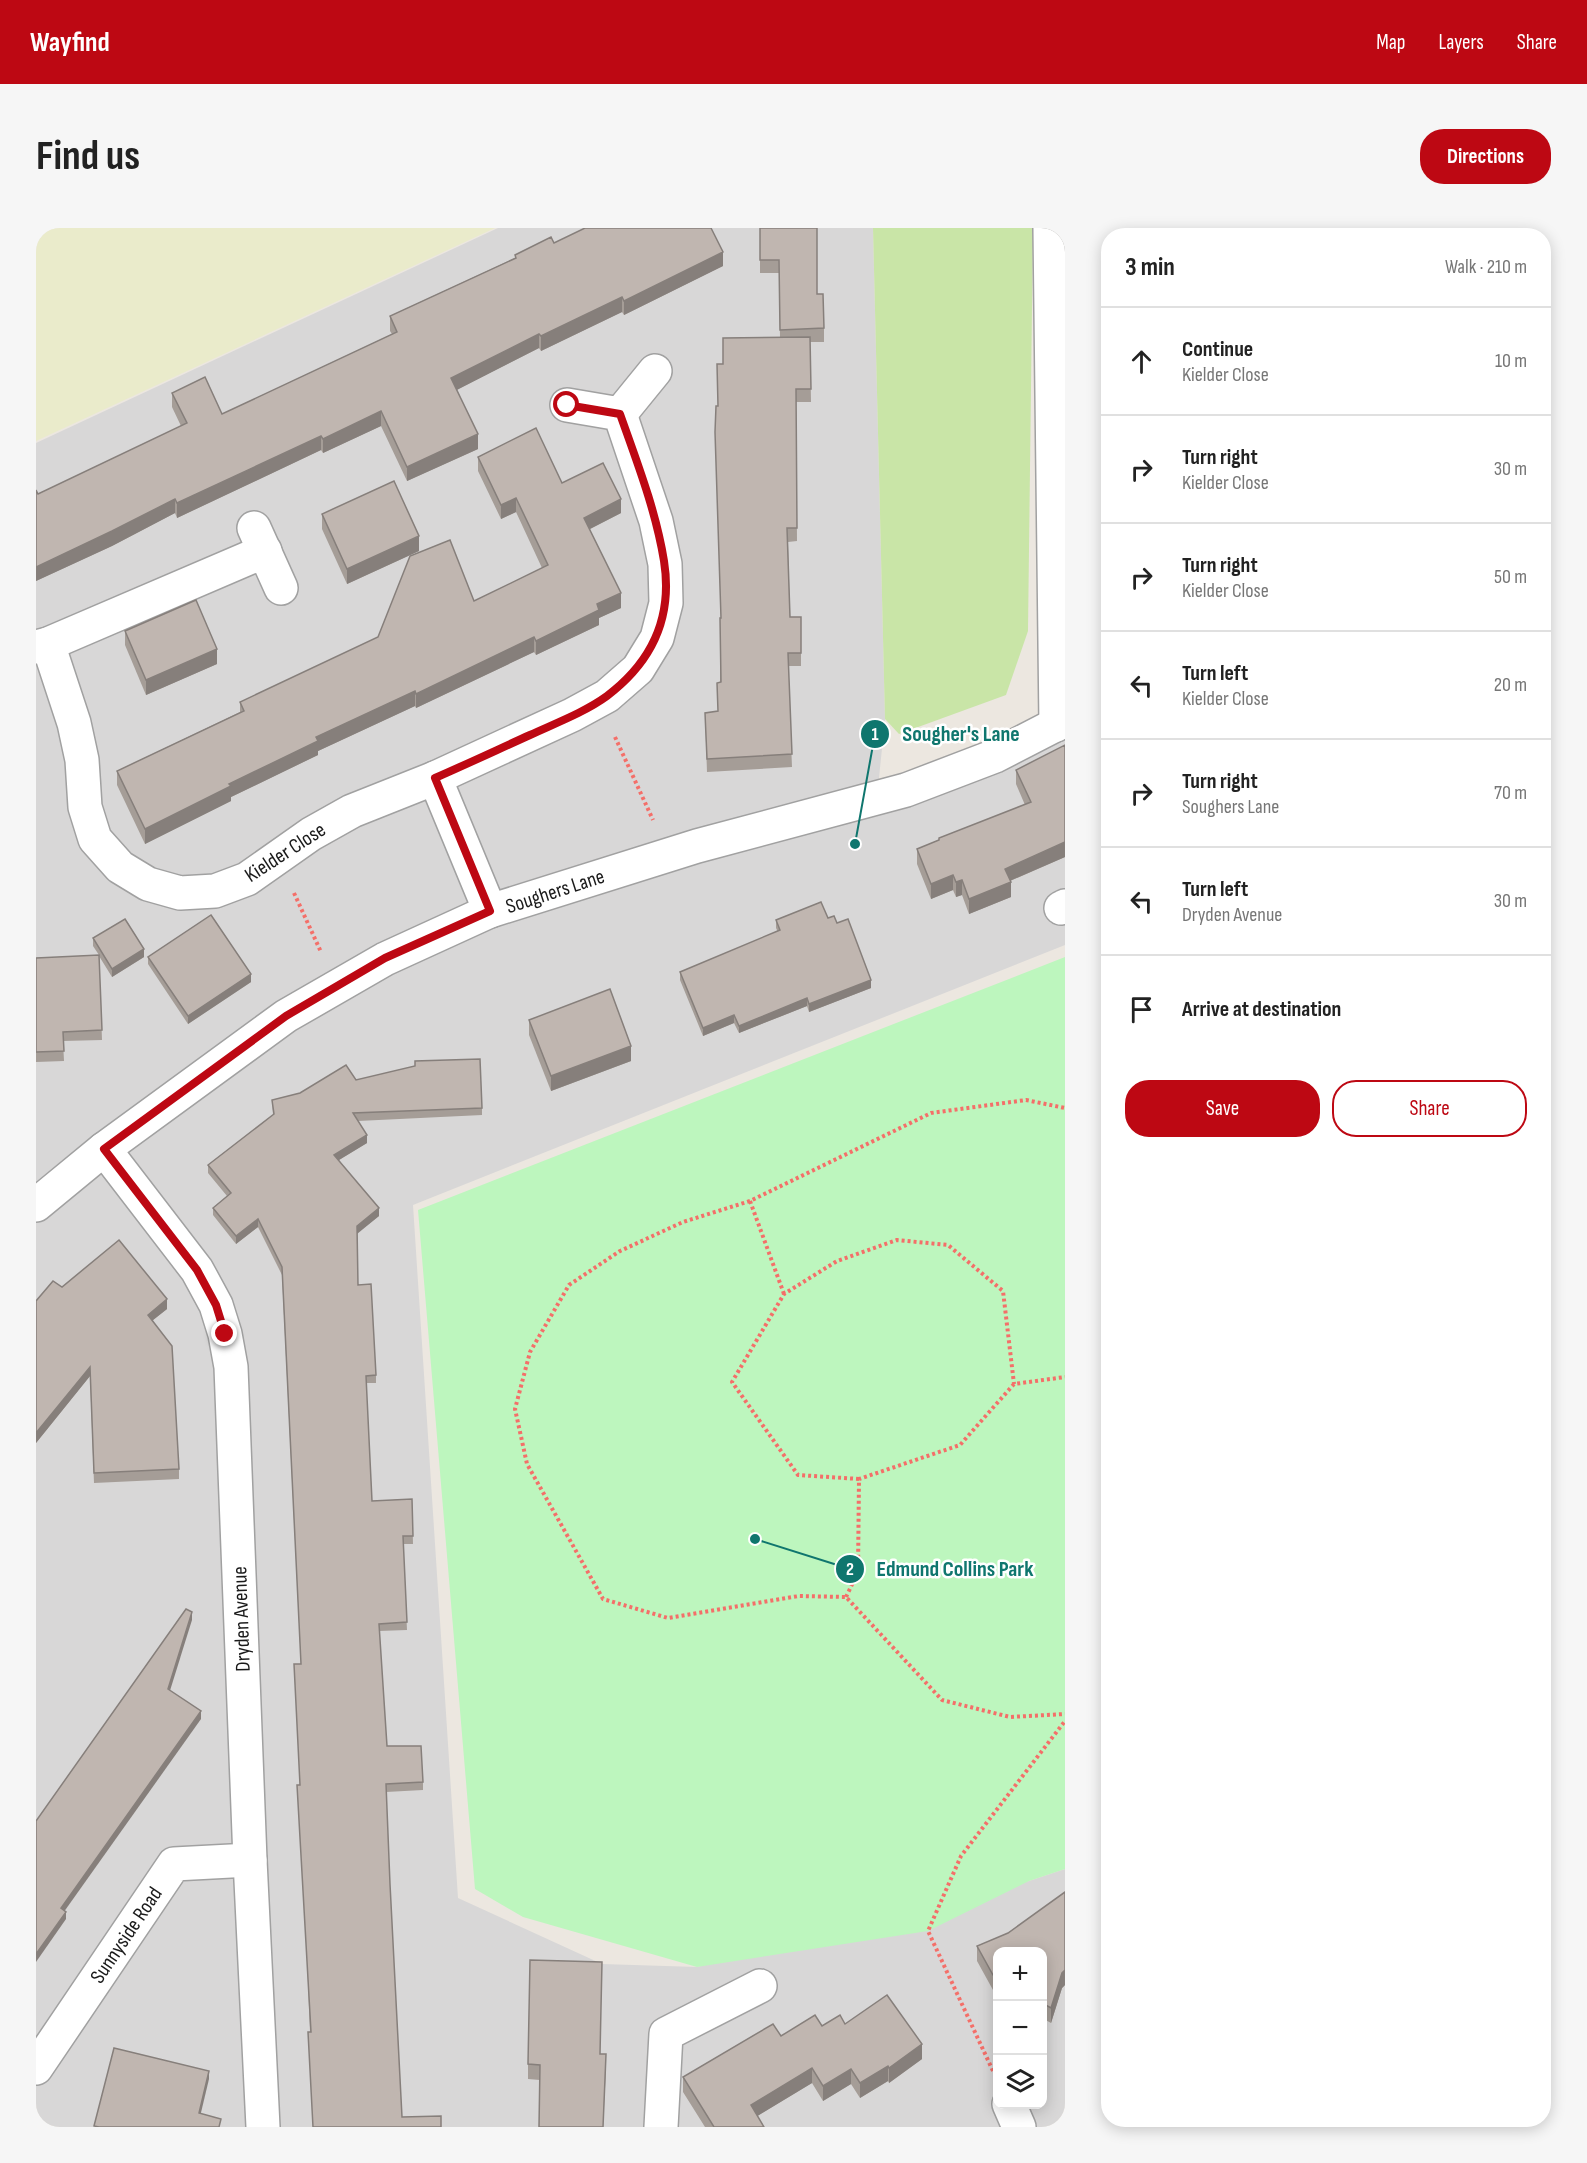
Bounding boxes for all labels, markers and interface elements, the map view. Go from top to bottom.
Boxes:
text: Wayfind [30,26,110,59]
text: Map [1376,30,1405,55]
text: Layers [1438,30,1484,55]
text: Share [1517,30,1557,55]
button: Directions [1420,129,1551,184]
text: Find us [36,131,140,182]
text: 3 min [1125,252,1175,283]
text: Walk · 210 m [1445,255,1527,279]
text: Continue [1182,336,1253,363]
icon: ahead [1125,345,1158,378]
text: 10 m [1495,349,1527,373]
text: Kielder Close [1182,363,1269,387]
route start [553,391,579,417]
text: Turn right [1182,444,1258,471]
icon: right [1125,453,1158,486]
text: 30 m [1494,457,1527,481]
text: Kielder Close [1182,471,1269,495]
text: Turn right [1182,552,1258,579]
icon: right [1125,561,1158,594]
text: 50 m [1494,565,1527,589]
text: Kielder Close [1182,579,1269,603]
text: Turn left [1182,660,1248,687]
icon: left [1125,669,1158,702]
text: 20 m [1494,673,1527,697]
text: Kielder Close [1182,687,1269,711]
callout: Sougher's Lane [860,714,1032,754]
text: Sougher's Lane [902,721,1020,748]
text: 1 [871,724,879,745]
text: Turn right [1182,768,1258,795]
icon: right [1125,777,1158,810]
text: 70 m [1494,781,1527,805]
text: Soughers Lane [1182,795,1279,819]
street label: Kielder Close [240,817,330,888]
street label: Soughers Lane [503,864,608,919]
text: Turn left [1182,876,1248,903]
icon: left [1125,885,1158,918]
text: 30 m [1494,889,1527,913]
text: Dryden Avenue [1182,903,1282,927]
icon: arrive [1125,993,1158,1026]
text: Arrive at destination [1182,996,1341,1023]
button: Save [1125,1080,1320,1137]
button: Share [1332,1080,1527,1137]
route end [211,1320,237,1346]
callout: Edmund Collins Park [835,1549,1046,1589]
text: Edmund Collins Park [877,1556,1034,1583]
text: 2 [846,1559,854,1580]
street label: Dryden Avenue [227,1566,256,1672]
street label: Sunnyside Road [85,1882,168,1988]
map controls [993,1947,1047,2109]
button: + [993,1947,1047,2001]
button: − [993,2001,1047,2055]
button: layers [993,2055,1047,2109]

